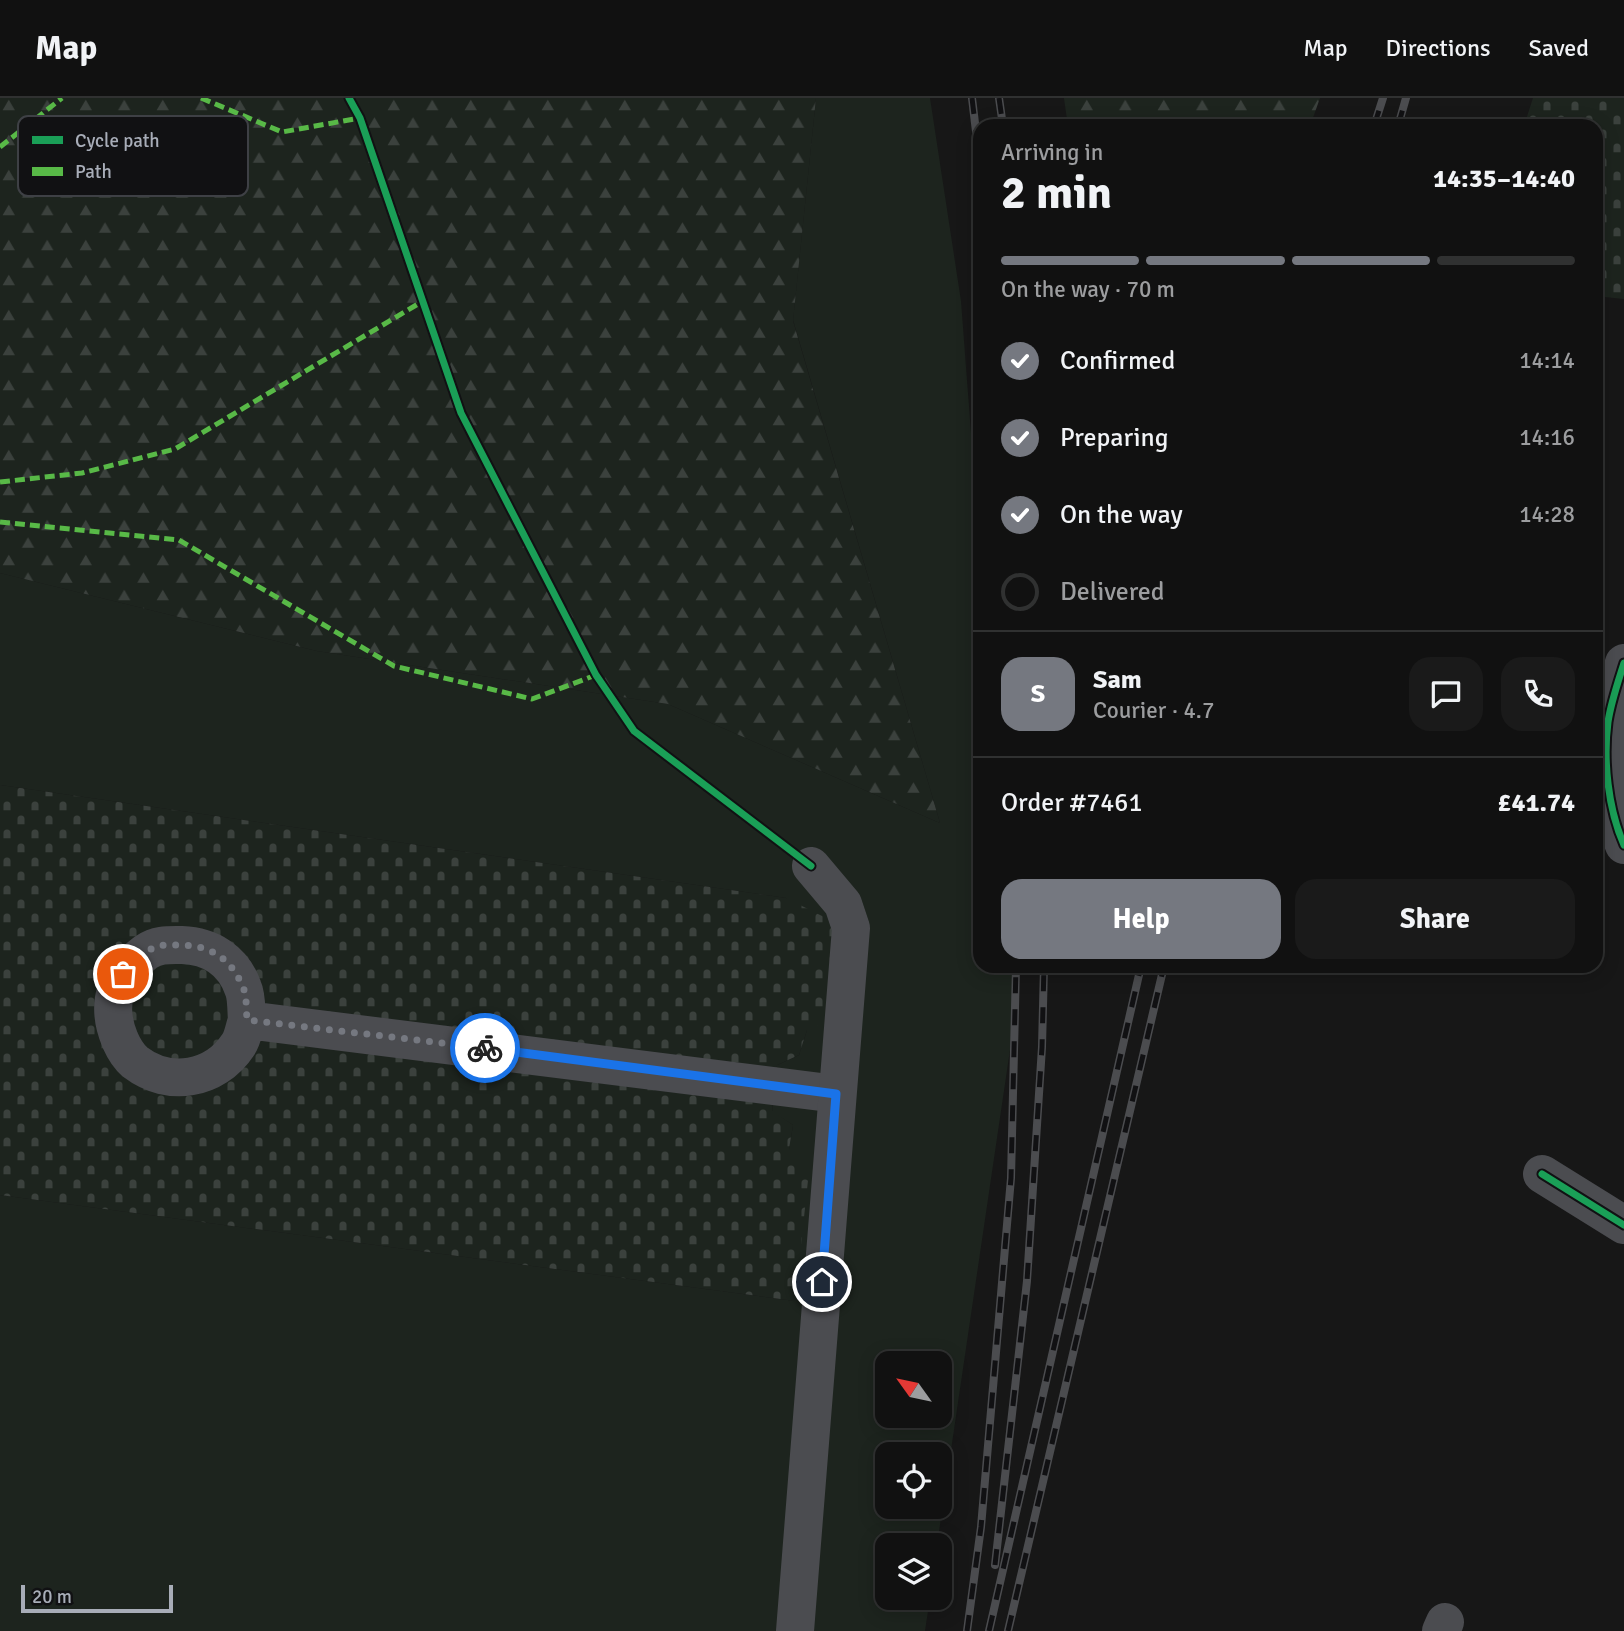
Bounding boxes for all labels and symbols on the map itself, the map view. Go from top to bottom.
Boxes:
legend [18,116,248,196]
text: Cycle path [75,129,160,153]
text: Path [75,160,112,184]
pin [93,944,153,1004]
courier [450,1013,520,1083]
pin [792,1252,852,1312]
north arrow [875,1351,952,1428]
scale bar [21,1582,173,1614]

